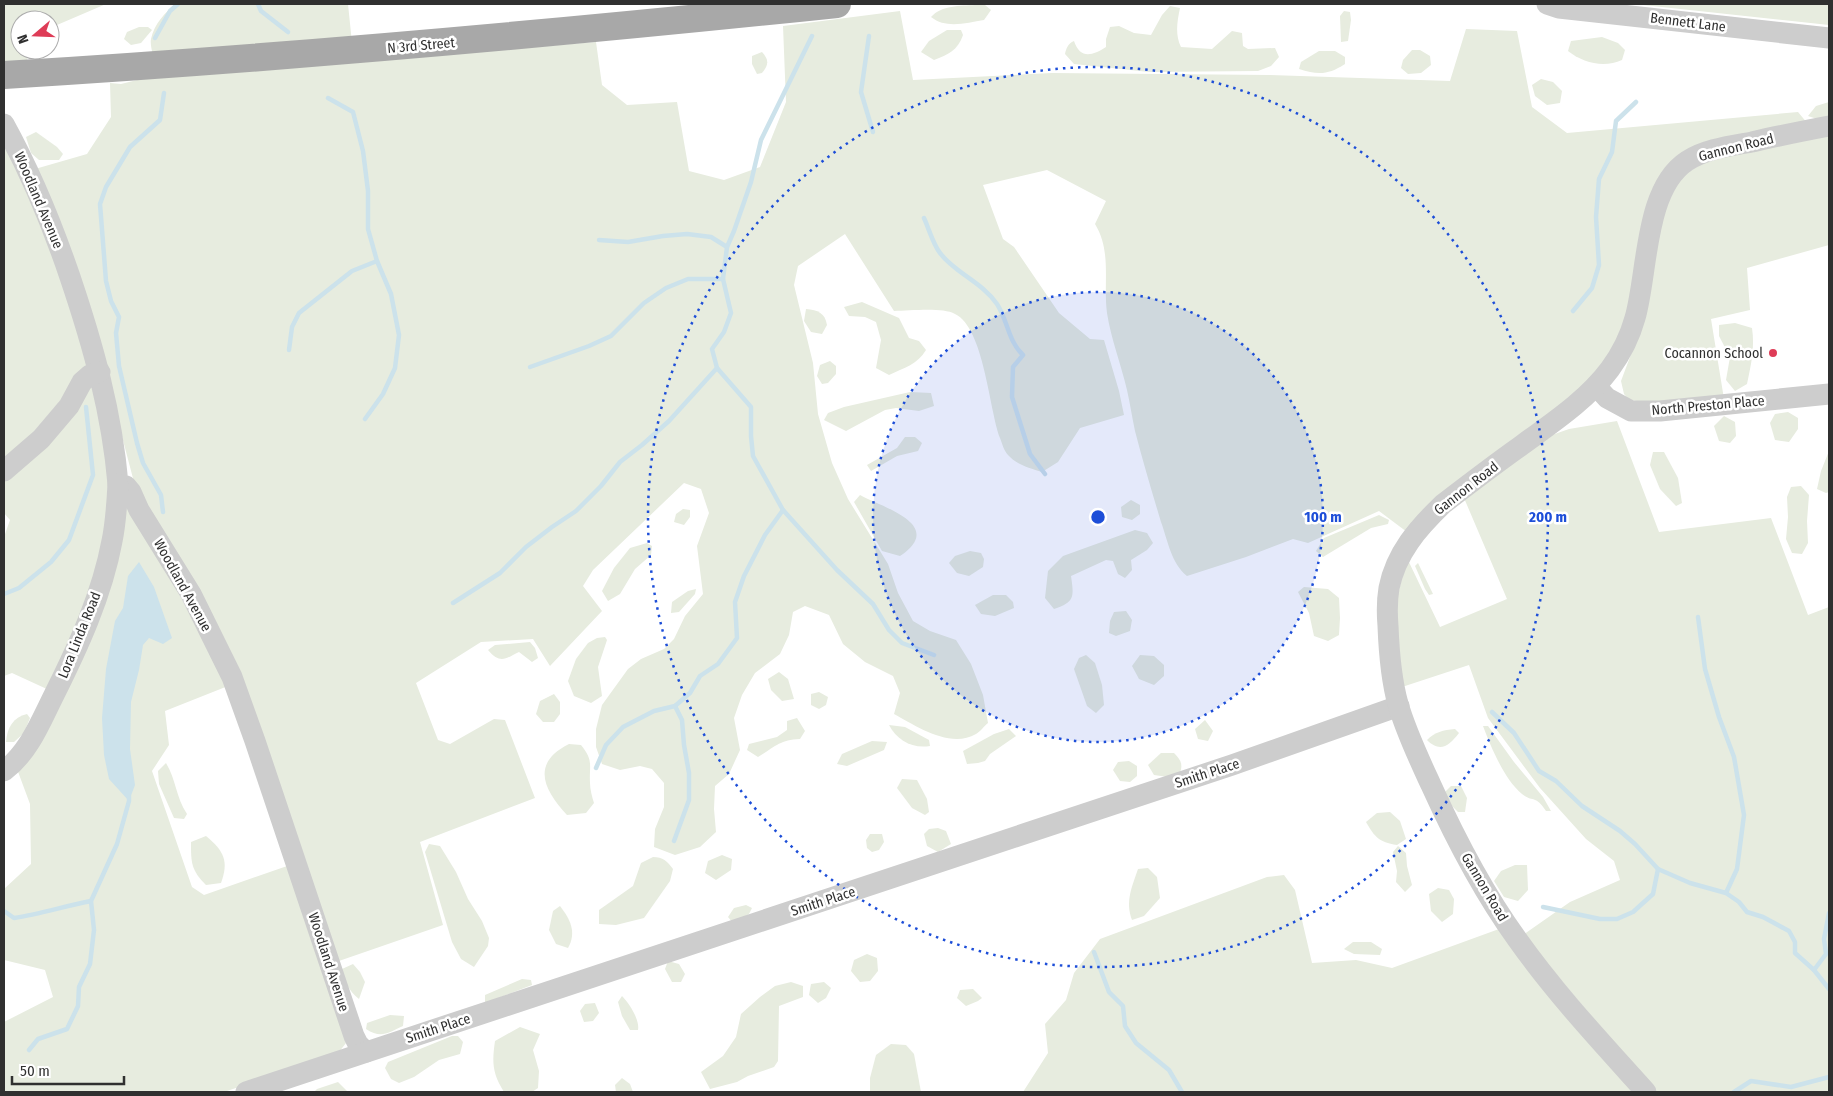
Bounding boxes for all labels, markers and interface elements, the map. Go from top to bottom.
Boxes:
street label: Bennett Lane [1649,9,1727,36]
north arrow [10,10,60,60]
text: N [14,32,33,46]
street label: N 3rd Street [387,34,456,57]
street label: Gannon Road [1697,130,1775,165]
street label: Woodland Avenue [11,149,67,251]
place label: Cocannon School [1665,345,1763,362]
marker: Cocannon School [1767,347,1779,359]
street label: North Preston Place [1651,392,1765,419]
street label: Gannon Road [1431,458,1502,519]
centre of rings [1089,508,1107,526]
text: 100 m [1304,508,1342,526]
text: 200 m [1528,508,1567,526]
street label: Woodland Avenue [150,536,215,635]
street label: Lora Linda Road [54,590,105,681]
street label: Smith Place [1173,755,1242,792]
street label: Gannon Road [1458,850,1512,925]
street label: Smith Place [789,883,858,920]
street label: Woodland Avenue [304,910,353,1014]
street label: Smith Place [404,1010,473,1047]
scale bar [12,1054,125,1086]
text: 50 m [20,1062,50,1080]

